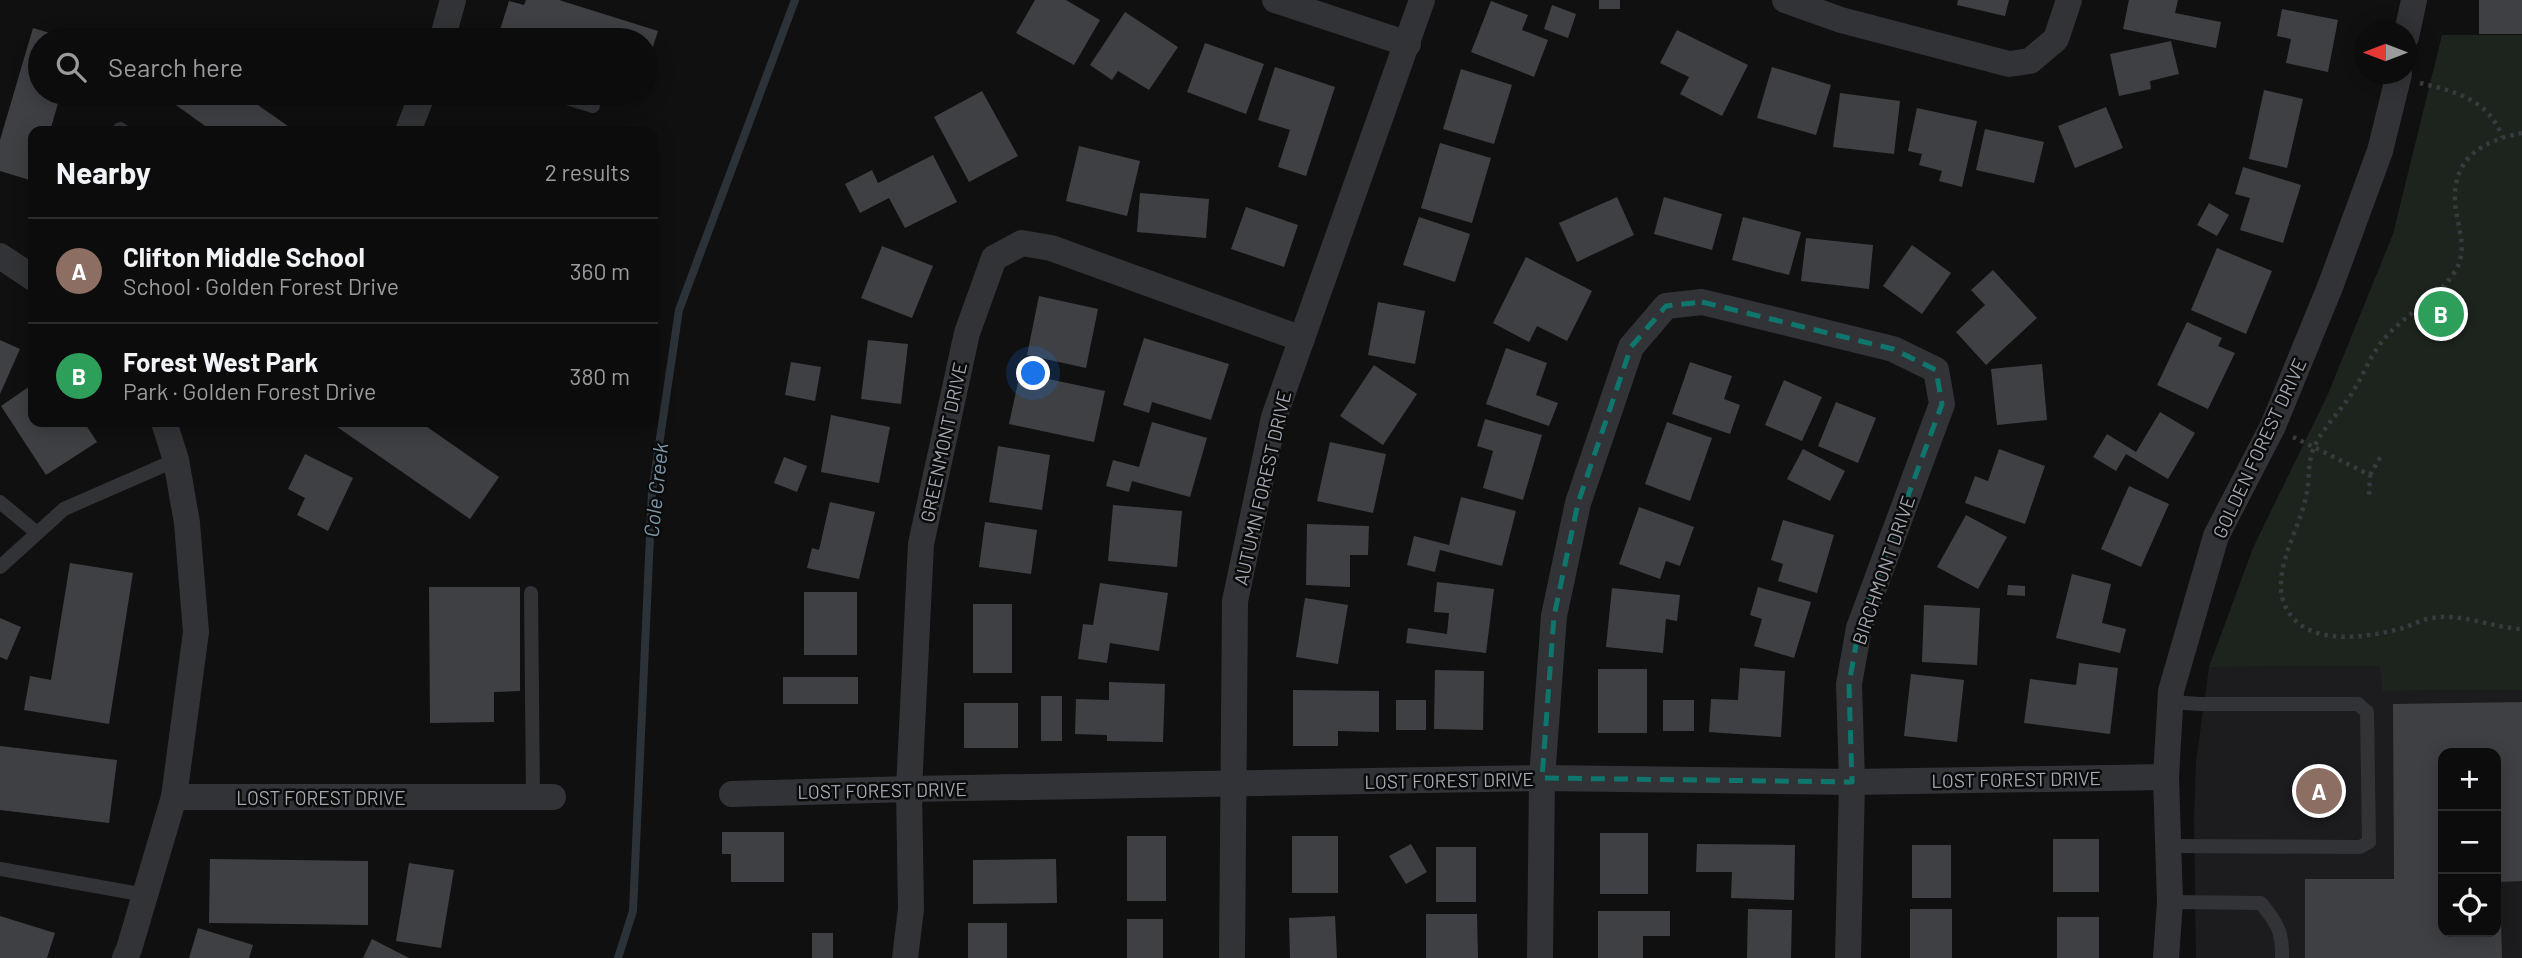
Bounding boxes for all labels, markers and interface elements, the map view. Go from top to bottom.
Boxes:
north arrow [2354,21,2417,84]
search box [28,28,658,105]
icon: search [52,48,90,86]
text: Search here [108,51,243,82]
text: Nearby [56,154,151,190]
text: 2 results [545,158,630,186]
text: Clifton Middle School [123,241,365,272]
text: A [71,257,87,285]
text: 360 m [570,257,630,285]
text: School · Golden Forest Drive [123,272,399,300]
pin: B [2418,288,2464,340]
text: Forest West Park [123,346,318,377]
street label: GOLDEN FOREST DRIVE [2207,354,2311,542]
your location [1016,356,1050,390]
street label: GREENMONT DRIVE [915,360,971,524]
text: B [72,362,86,390]
text: 380 m [570,362,630,390]
text: Park · Golden Forest Drive [123,377,376,405]
street label: AUTUMN FOREST DRIVE [1228,389,1296,587]
water label: Cole Creek [638,441,672,538]
street label: BIRCHMONT DRIVE [1847,493,1919,647]
map controls [2438,748,2501,937]
button: + [2438,748,2501,811]
pin: A [2296,765,2342,817]
street label: LOST FOREST DRIVE [1931,766,2101,792]
street label: LOST FOREST DRIVE [1364,767,1534,793]
street label: LOST FOREST DRIVE [797,777,967,803]
street label: LOST FOREST DRIVE [236,786,406,809]
button: − [2438,811,2501,874]
button: locate [2438,874,2501,937]

